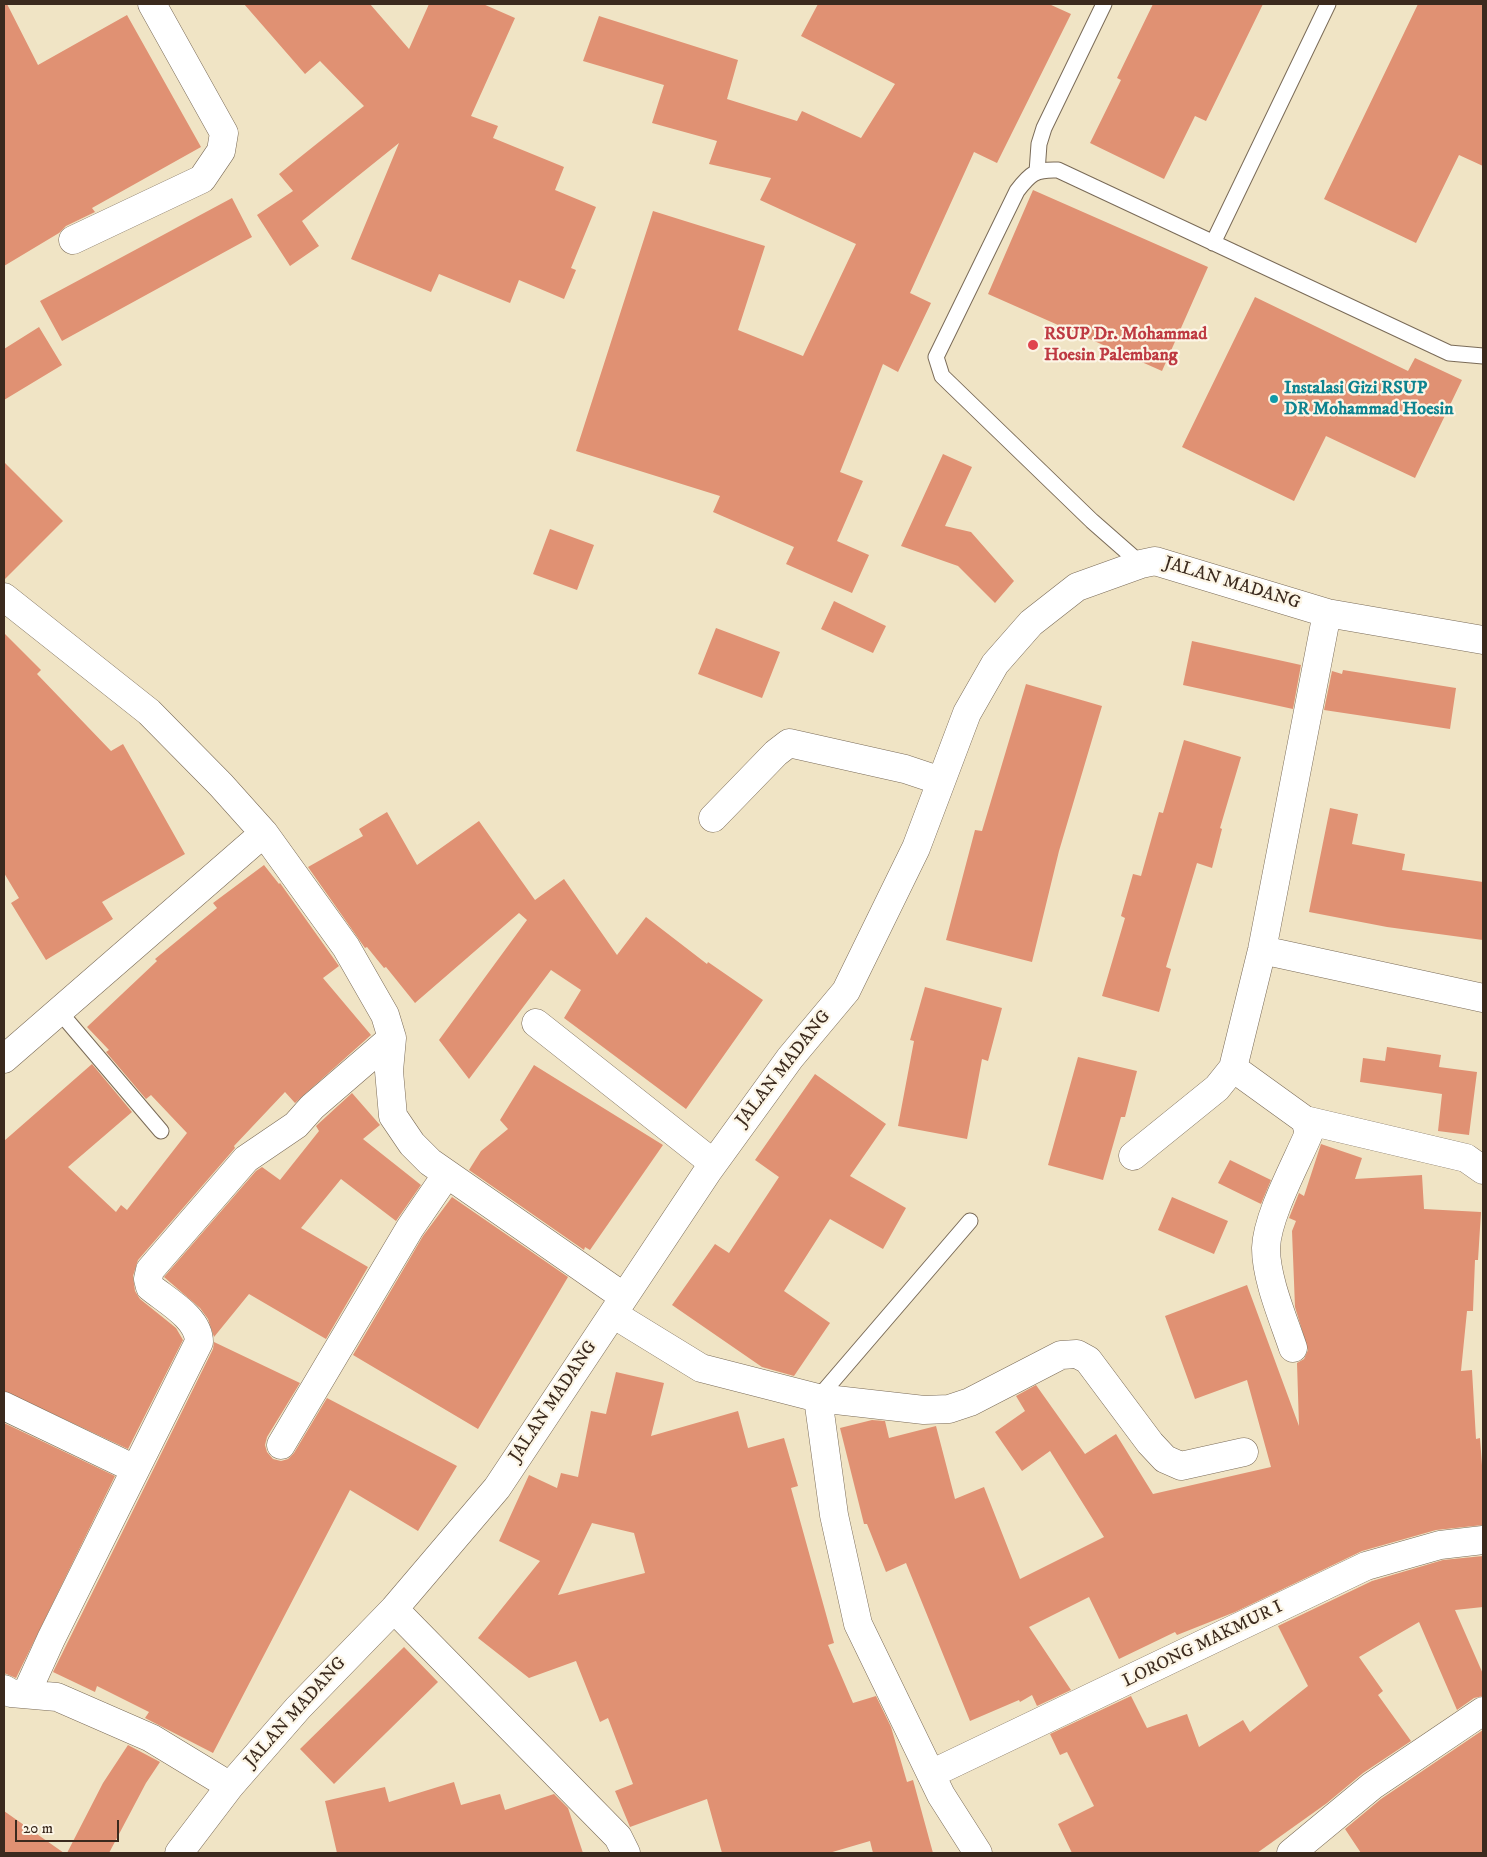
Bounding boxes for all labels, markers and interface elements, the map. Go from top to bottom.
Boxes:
place label: RSUP Dr. Mohammad Hoesin Palembang [1044,324,1207,366]
marker: RSUP Dr. Mohammad Hoesin Palembang [1026,338,1040,352]
place label: Instalasi Gizi RSUP DR Mohammad Hoesin [1284,378,1454,420]
marker: Instalasi Gizi RSUP DR Mohammad Hoesin [1268,393,1280,405]
street label: JALAN MADANG [1161,553,1303,615]
street label: JALAN MADANG [732,1007,836,1131]
street label: JALAN MADANG [505,1337,603,1467]
street label: LORONG MAKMUR I [1120,1597,1286,1693]
street label: JALAN MADANG [241,1653,351,1773]
scale bar [18,1810,121,1842]
text: 20 m [23,1819,53,1838]

